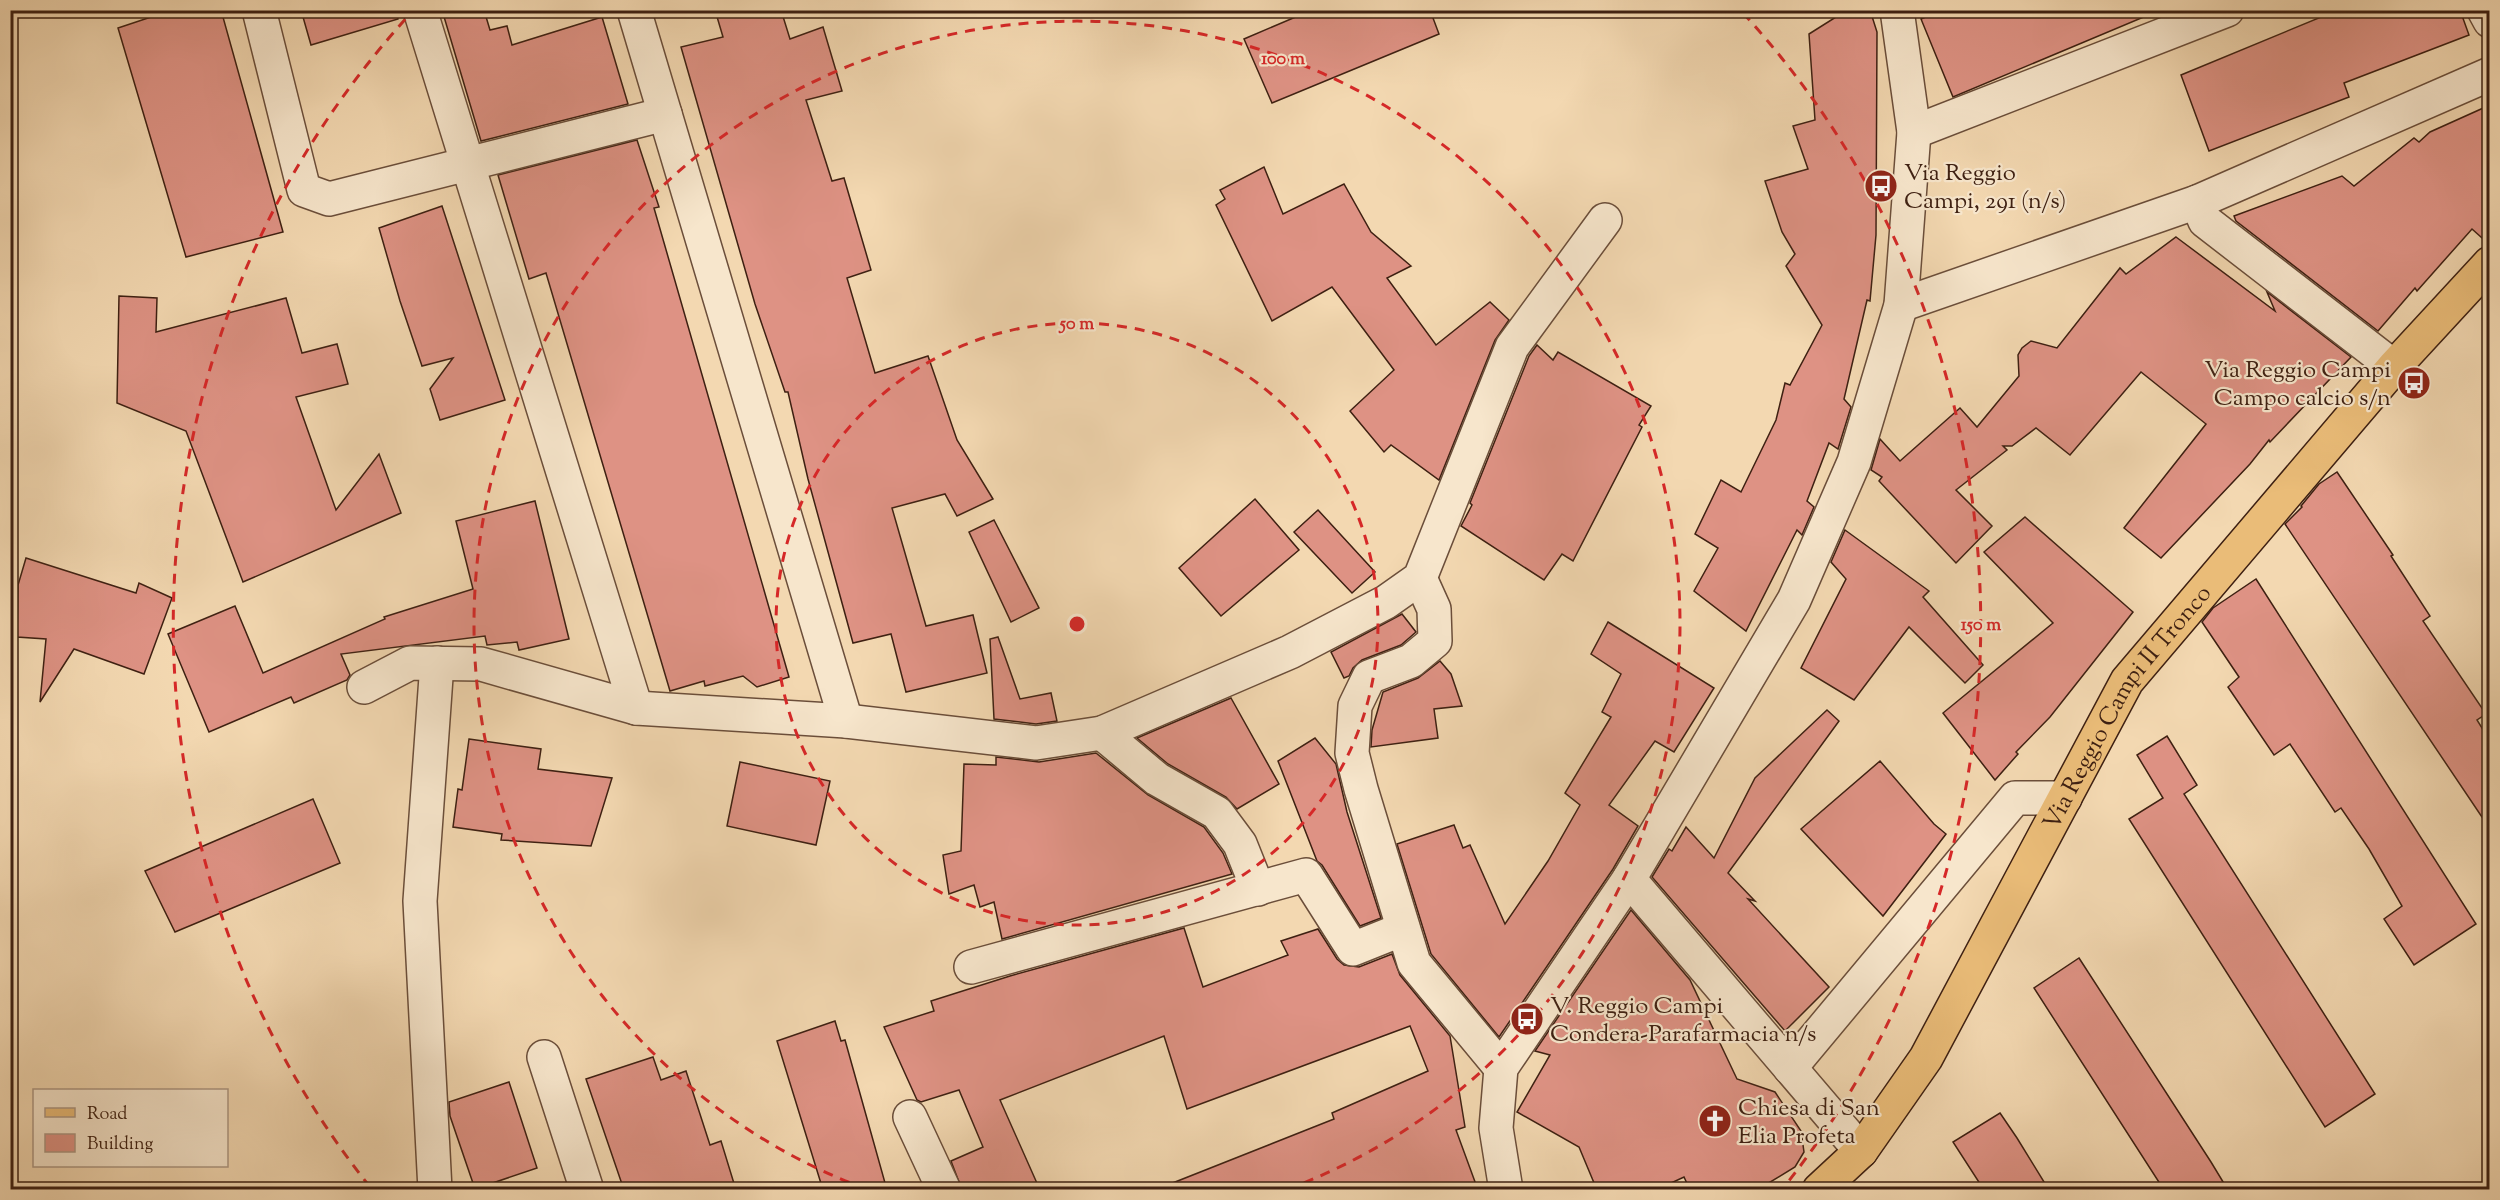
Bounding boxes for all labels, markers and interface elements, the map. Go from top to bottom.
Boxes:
text: 100 m [1261,47,1305,73]
place label: Via Reggio Campi, 291 (n/s) [1904,157,2066,219]
bus stop icon: Via Reggio Campi, 291 (n/s) [1863,168,1899,204]
text: 50 m [1058,312,1094,338]
place label: Via Reggio Campi Campo calcio s/n [2204,354,2391,416]
bus stop icon: Via Reggio Campi Campo calcio s/n [2396,365,2432,401]
street label: Via Reggio Campi II Tronco [2036,578,2220,836]
text: 150 m [1961,613,2001,639]
centre of rings [1067,614,1087,634]
place label: V. Reggio Campi Condera-Parafarmacia n/s [1550,990,1817,1052]
bus stop icon: V. Reggio Campi Condera-Parafarmacia n/s [1509,1001,1545,1037]
legend [33,1089,228,1167]
place label: Chiesa di San Elia Profeta [1738,1092,1880,1154]
text: Road [87,1102,127,1128]
church icon: Chiesa di San Elia Profeta [1697,1103,1733,1139]
text: Building [87,1132,153,1158]

